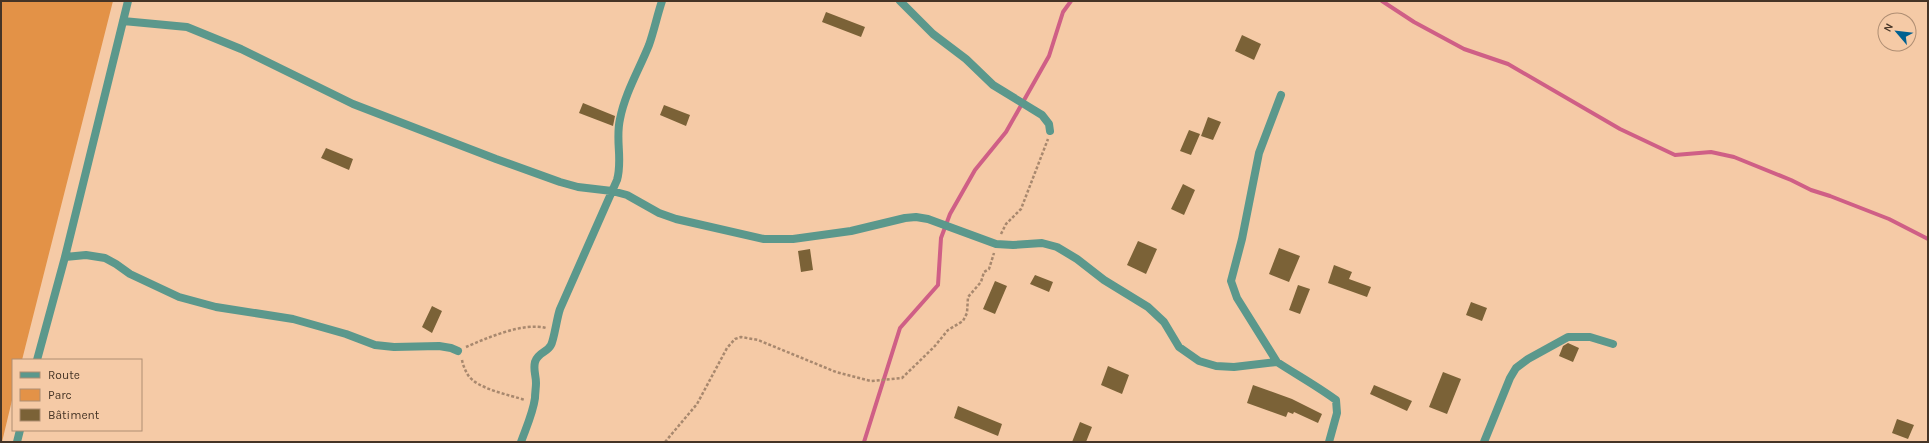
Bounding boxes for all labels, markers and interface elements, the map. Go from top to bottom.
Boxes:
north arrow [1877,12,1917,52]
text: N [1881,21,1896,34]
legend [12,359,142,431]
text: Route [48,368,80,382]
text: Parc [48,388,72,402]
text: Bâtiment [48,408,100,422]

